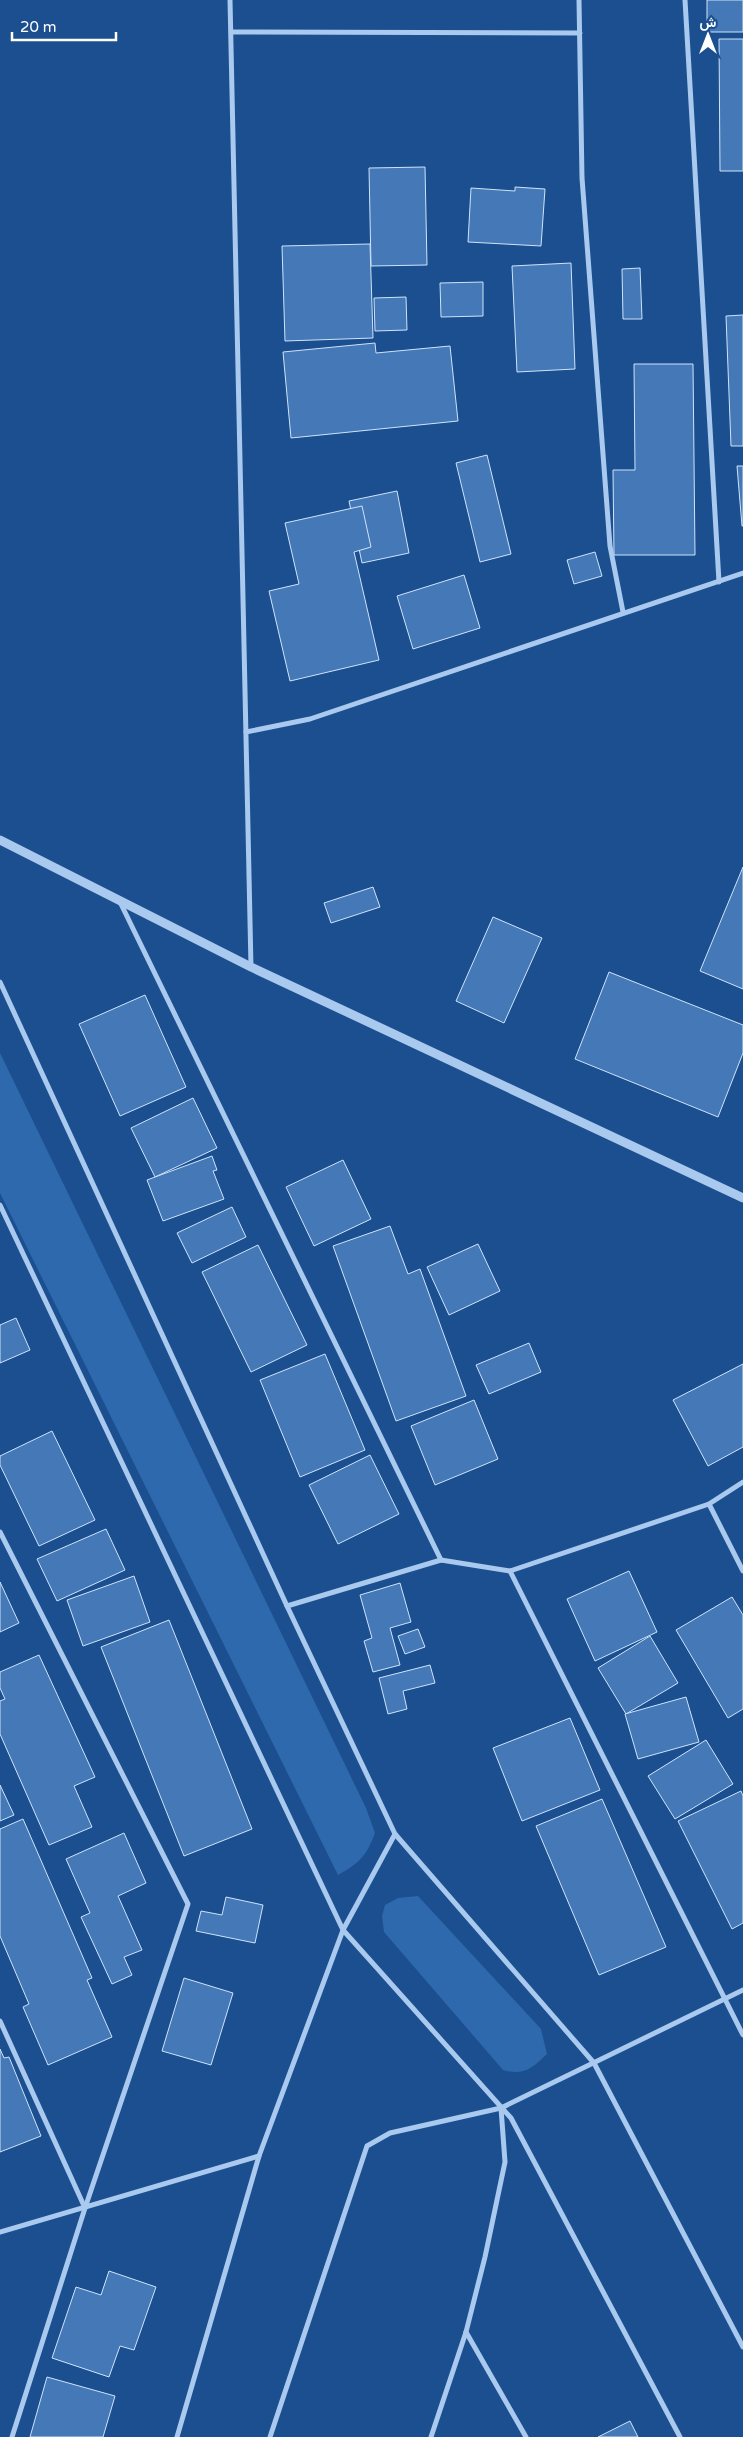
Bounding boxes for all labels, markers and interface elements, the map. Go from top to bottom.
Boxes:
scale bar [12,10,116,42]
north arrow [683,10,733,60]
text: ش [700,14,717,31]
text: 20 m [20,18,57,36]

